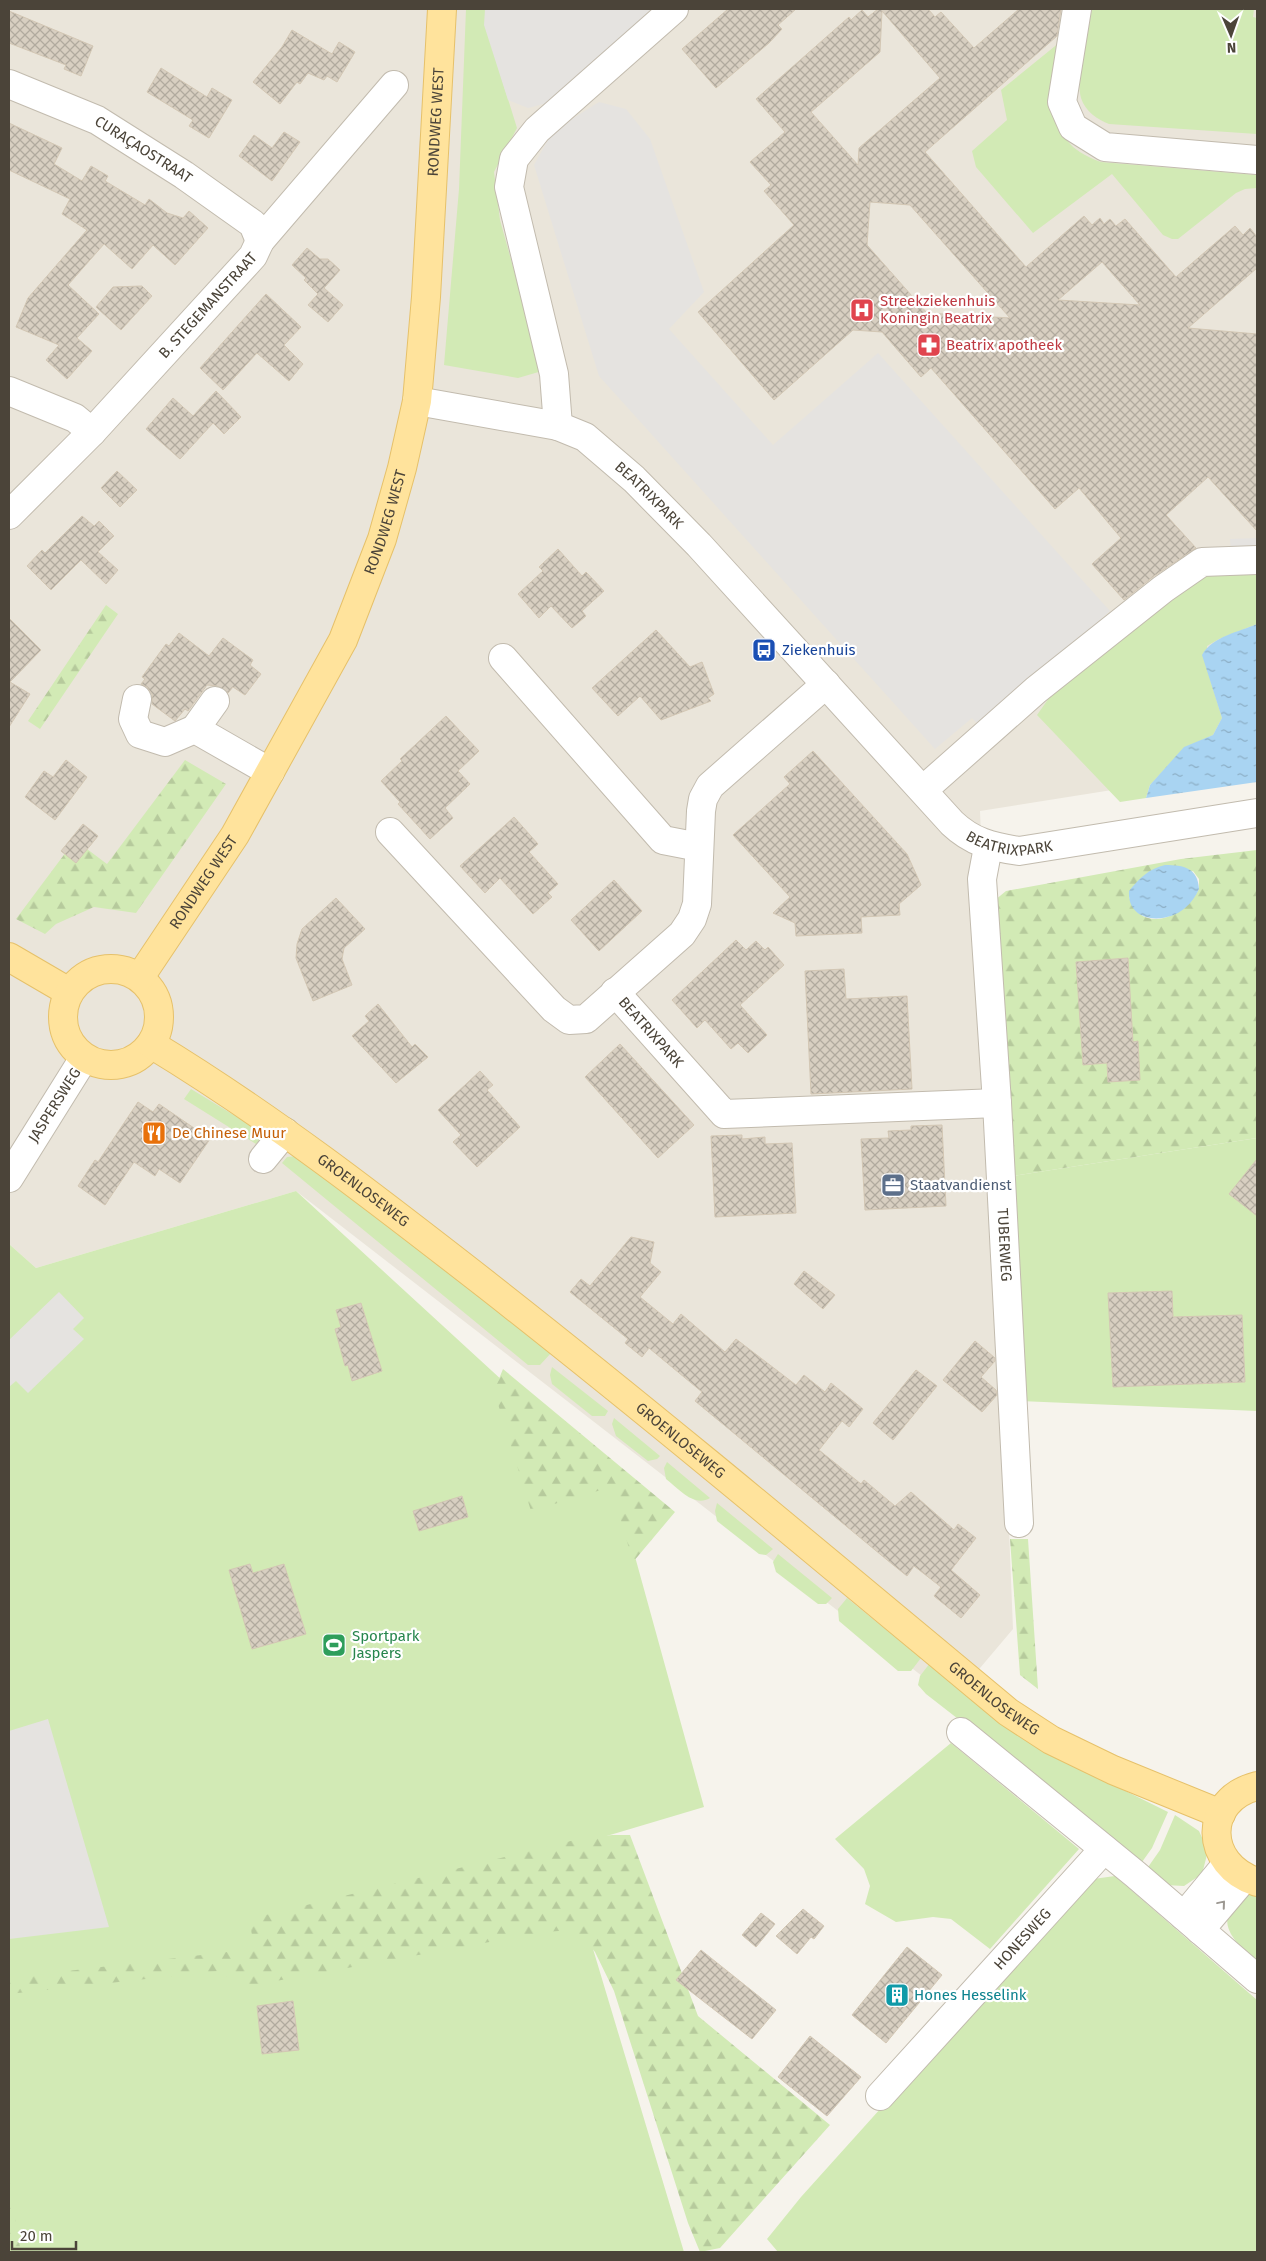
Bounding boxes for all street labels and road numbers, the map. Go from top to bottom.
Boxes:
street label: RONDWEG WEST [424,67,448,177]
street label: CURAÇAOSTRAAT [91,112,196,187]
street label: B. STEGEMANSTRAAT [155,249,261,362]
street label: BEATRIXPARK [611,458,687,533]
street label: RONDWEG WEST [360,468,410,577]
street label: BEATRIXPARK [963,827,1054,860]
street label: RONDWEG WEST [166,832,241,932]
street label: BEATRIXPARK [615,993,687,1071]
street label: JASPERSWEG [24,1064,85,1146]
street label: GROENLOSEWEG [314,1150,413,1231]
street label: TUBERWEG [994,1207,1015,1282]
street label: GROENLOSEWEG [632,1399,729,1482]
street label: GROENLOSEWEG [945,1657,1043,1739]
street label: HONESWEG [990,1905,1055,1973]

